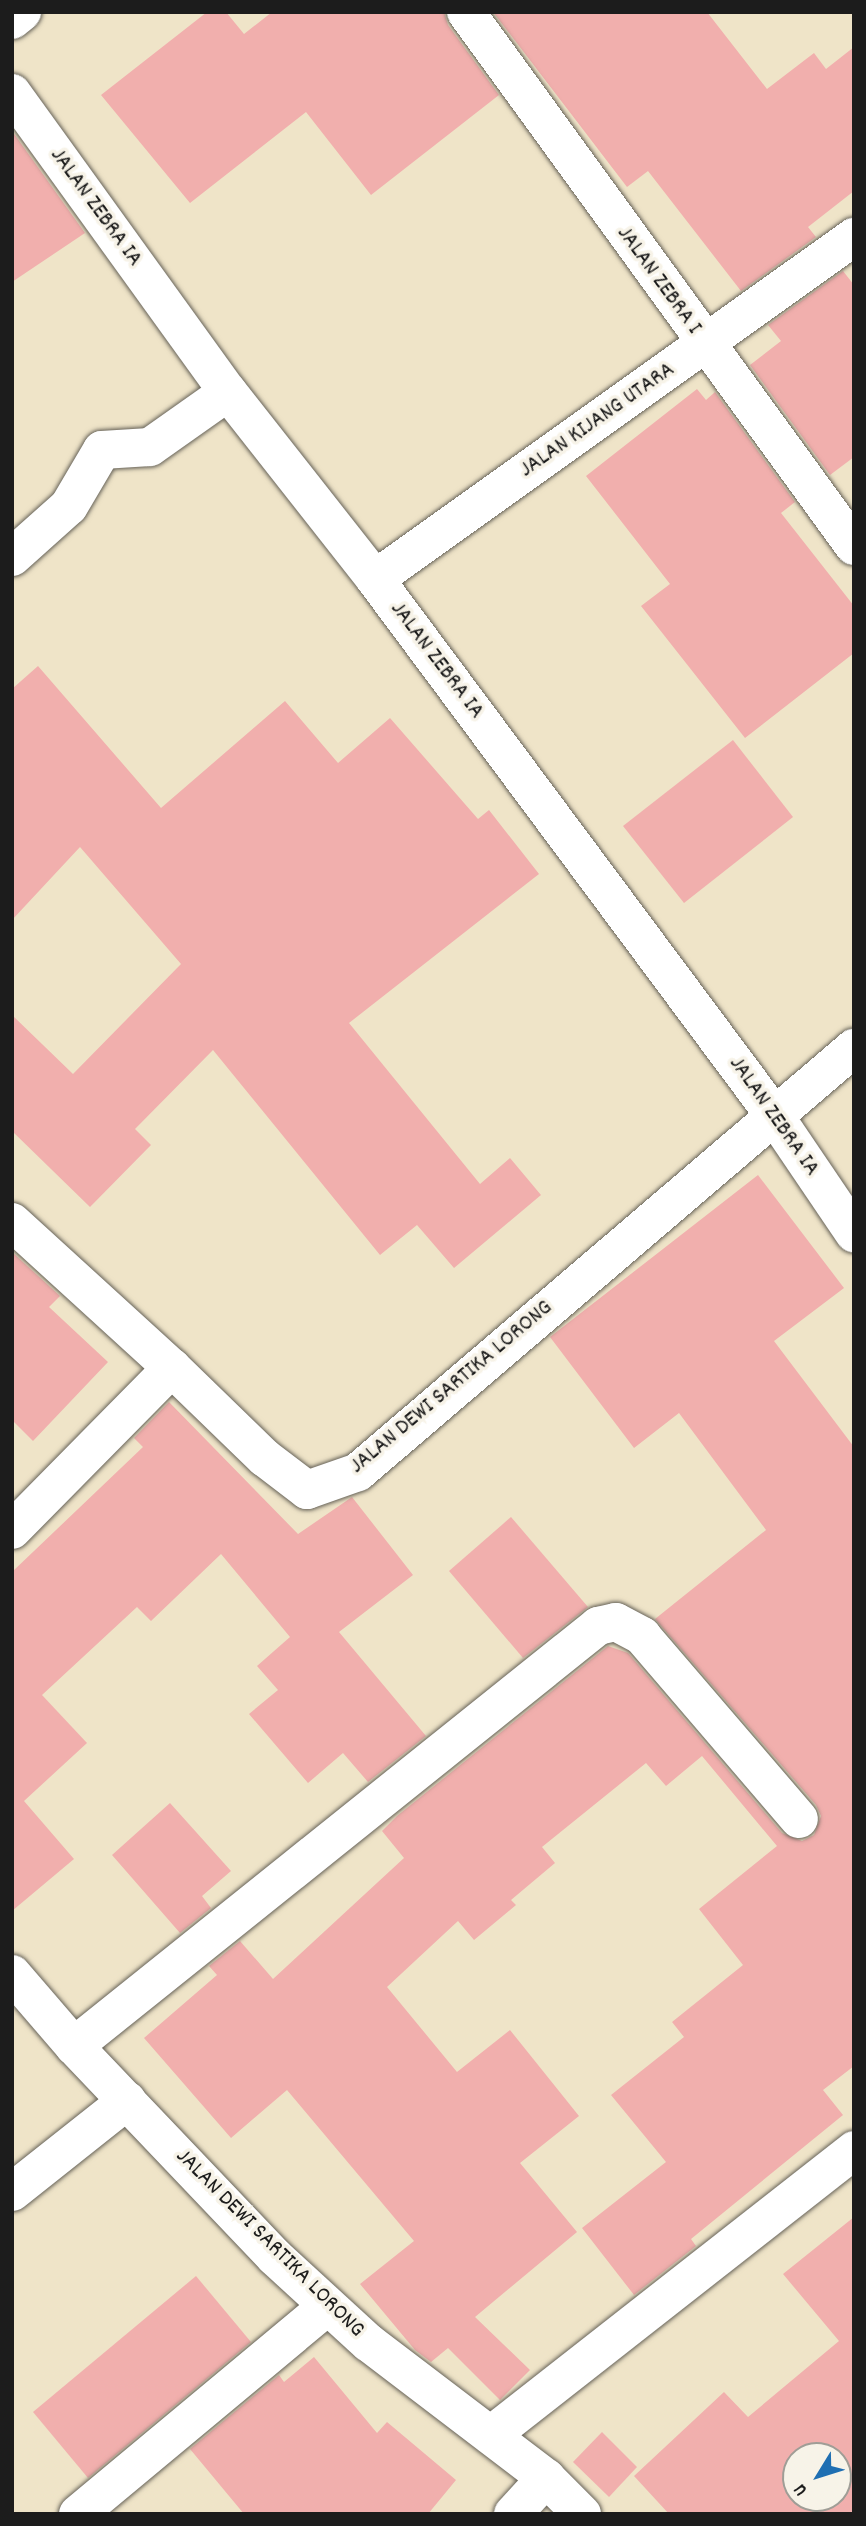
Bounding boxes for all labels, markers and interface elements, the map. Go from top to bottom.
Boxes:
street label: JALAN ZEBRA IA [43,143,147,273]
street label: JALAN ZEBRA I [609,221,707,341]
street label: JALAN KIJANG UTARA [515,357,681,485]
street label: JALAN ZEBRA IA [383,597,489,725]
street label: JALAN ZEBRA IA [722,1052,824,1182]
street label: JALAN DEWI SARTIKA LORONG [345,1295,559,1481]
street label: JALAN DEWI SARTIKA LORONG [169,2144,369,2344]
north arrow [782,2442,852,2512]
text: U [788,2477,815,2501]

